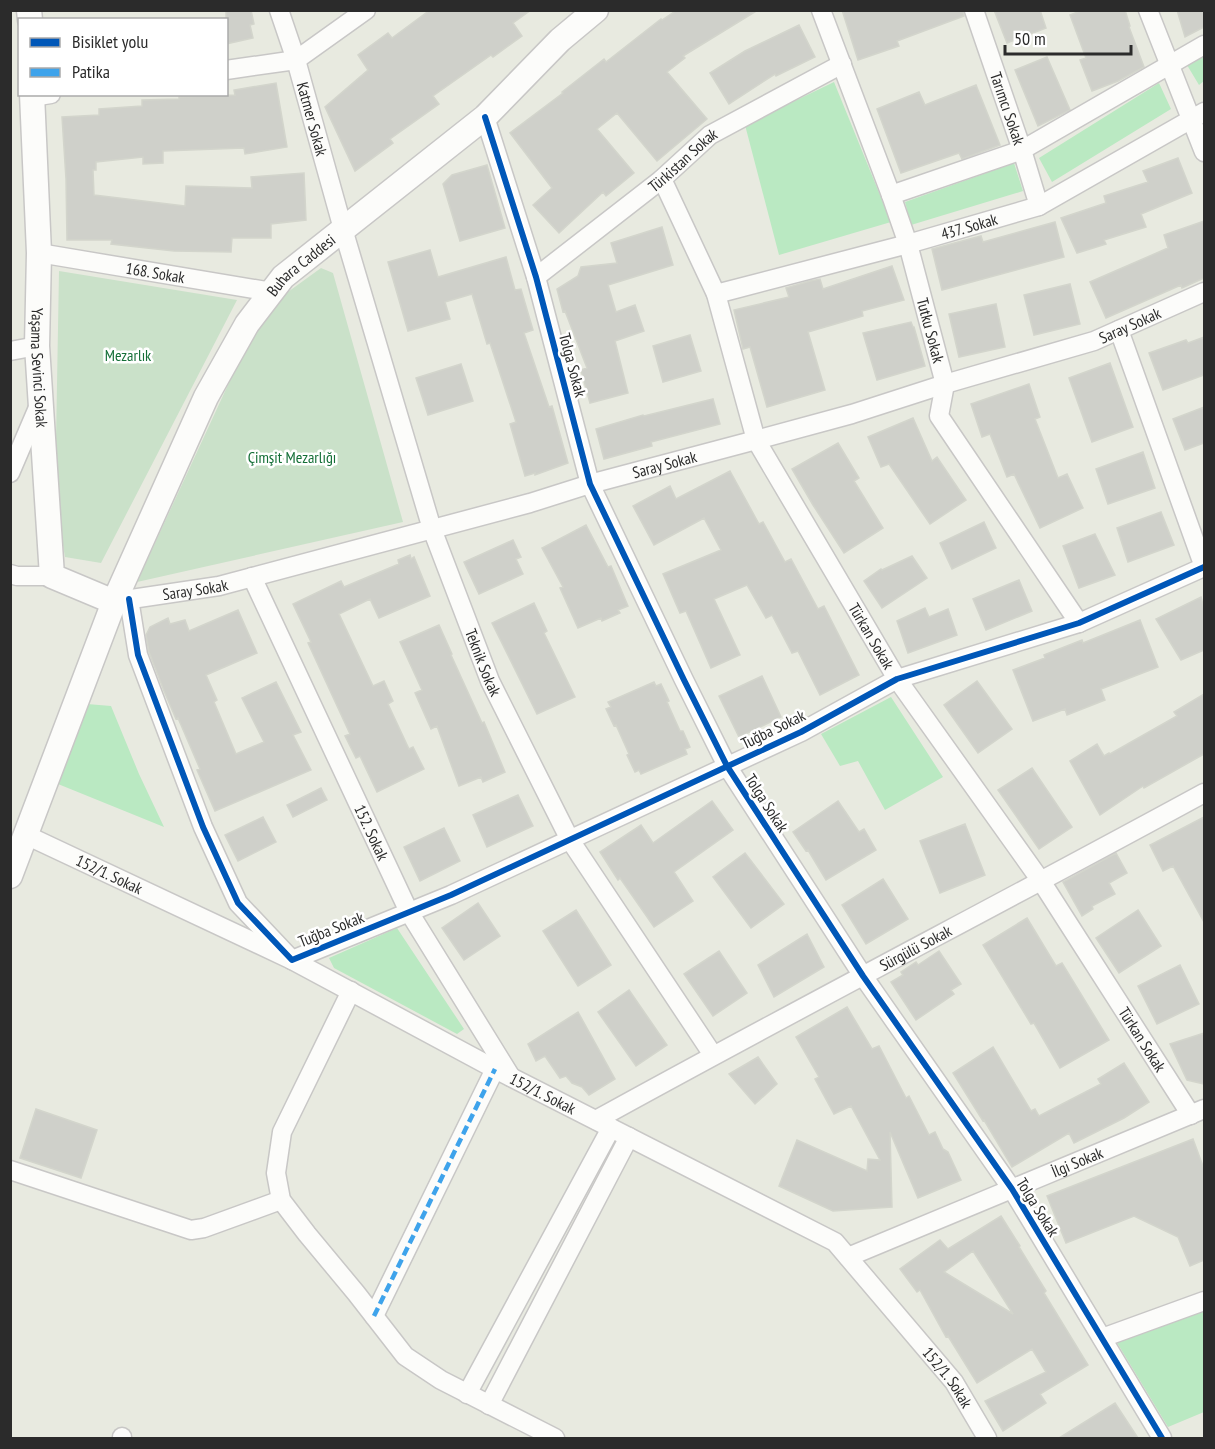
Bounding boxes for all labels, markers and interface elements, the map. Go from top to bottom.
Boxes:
legend [18,18,228,96]
scale bar [1005,18,1131,56]
text: 50 m [1014,27,1046,50]
text: Bisiklet yolu [72,30,148,53]
text: Patika [72,60,110,83]
street label: Tarımcı Sokak [986,69,1030,148]
street label: Katmer Sokak [293,80,332,159]
street label: Türkistan Sokak [644,123,721,196]
street label: 437. Sokak [938,208,1000,244]
street label: Buhara Caddesi [262,230,339,300]
street label: 168. Sokak [124,258,187,287]
street label: Tutku Sokak [913,296,949,366]
street label: Saray Sokak [1096,302,1164,348]
street label: Yaşama Sevinci Sokak [27,308,52,429]
street label: Tolga Sokak [555,331,591,400]
park label: Mezarlık [105,345,152,365]
street label: Saray Sokak [630,446,700,482]
park label: Çimşit Mezarlığı [248,447,336,467]
street label: Saray Sokak [161,574,231,604]
street label: Türkan Sokak [844,599,899,673]
street label: Teknik Sokak [461,626,506,700]
street label: Tuğba Sokak [738,705,809,753]
street label: Tolga Sokak [741,770,794,837]
street label: 152. Sokak [350,801,394,864]
street label: 152/1. Sokak [73,850,147,899]
street label: Tuğba Sokak [295,907,367,951]
street label: Sürgülü Sokak [876,920,956,975]
street label: Türkan Sokak [1114,1003,1171,1076]
street label: 152/1. Sokak [507,1068,580,1119]
street label: İlgi Sokak [1048,1142,1106,1181]
street label: Tolga Sokak [1012,1174,1064,1241]
street label: 152/1. Sokak [918,1343,977,1412]

